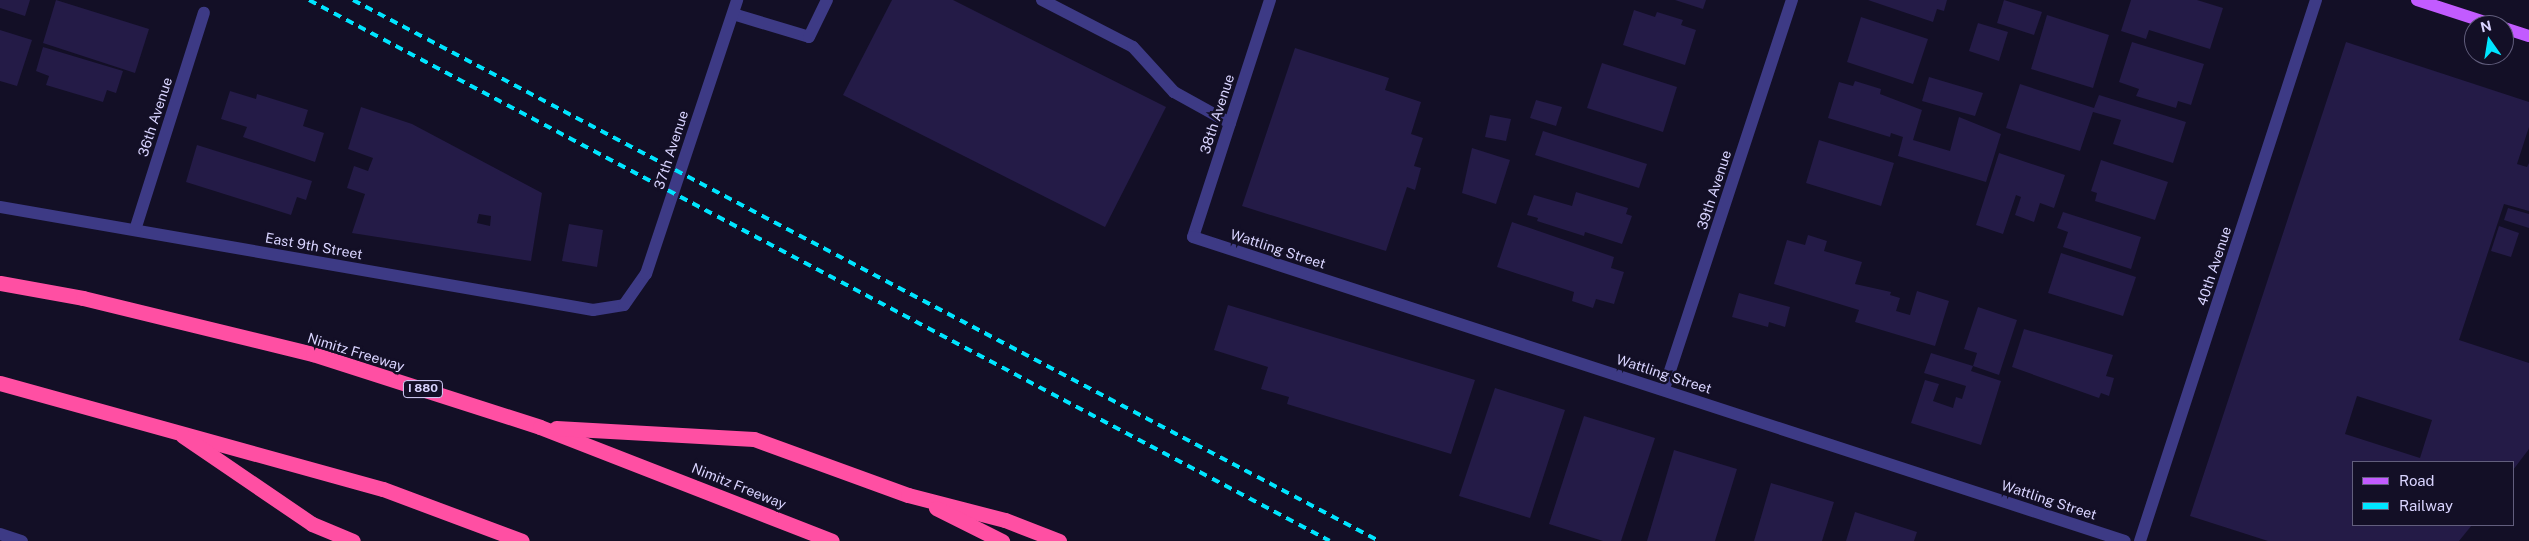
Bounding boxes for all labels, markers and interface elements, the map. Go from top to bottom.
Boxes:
north arrow [2464,15,2514,65]
text: N [2479,17,2493,35]
street label: 38th Avenue [1196,72,1238,156]
street label: 36th Avenue [134,75,176,159]
street label: 37th Avenue [650,108,692,192]
street label: 39th Avenue [1693,148,1735,232]
street label: 40th Avenue [2193,224,2235,308]
street label: Wattling Street [1228,226,1328,272]
street label: East 9th Street [264,229,364,263]
street label: Nimitz Freeway [306,329,406,375]
street label: Wattling Street [1614,351,1714,397]
road number: I 880 [402,379,444,398]
street label: Nimitz Freeway [689,459,789,513]
legend [2352,461,2514,526]
text: Road [2399,472,2435,489]
street label: Wattling Street [1999,477,2099,523]
text: Railway [2399,497,2453,514]

